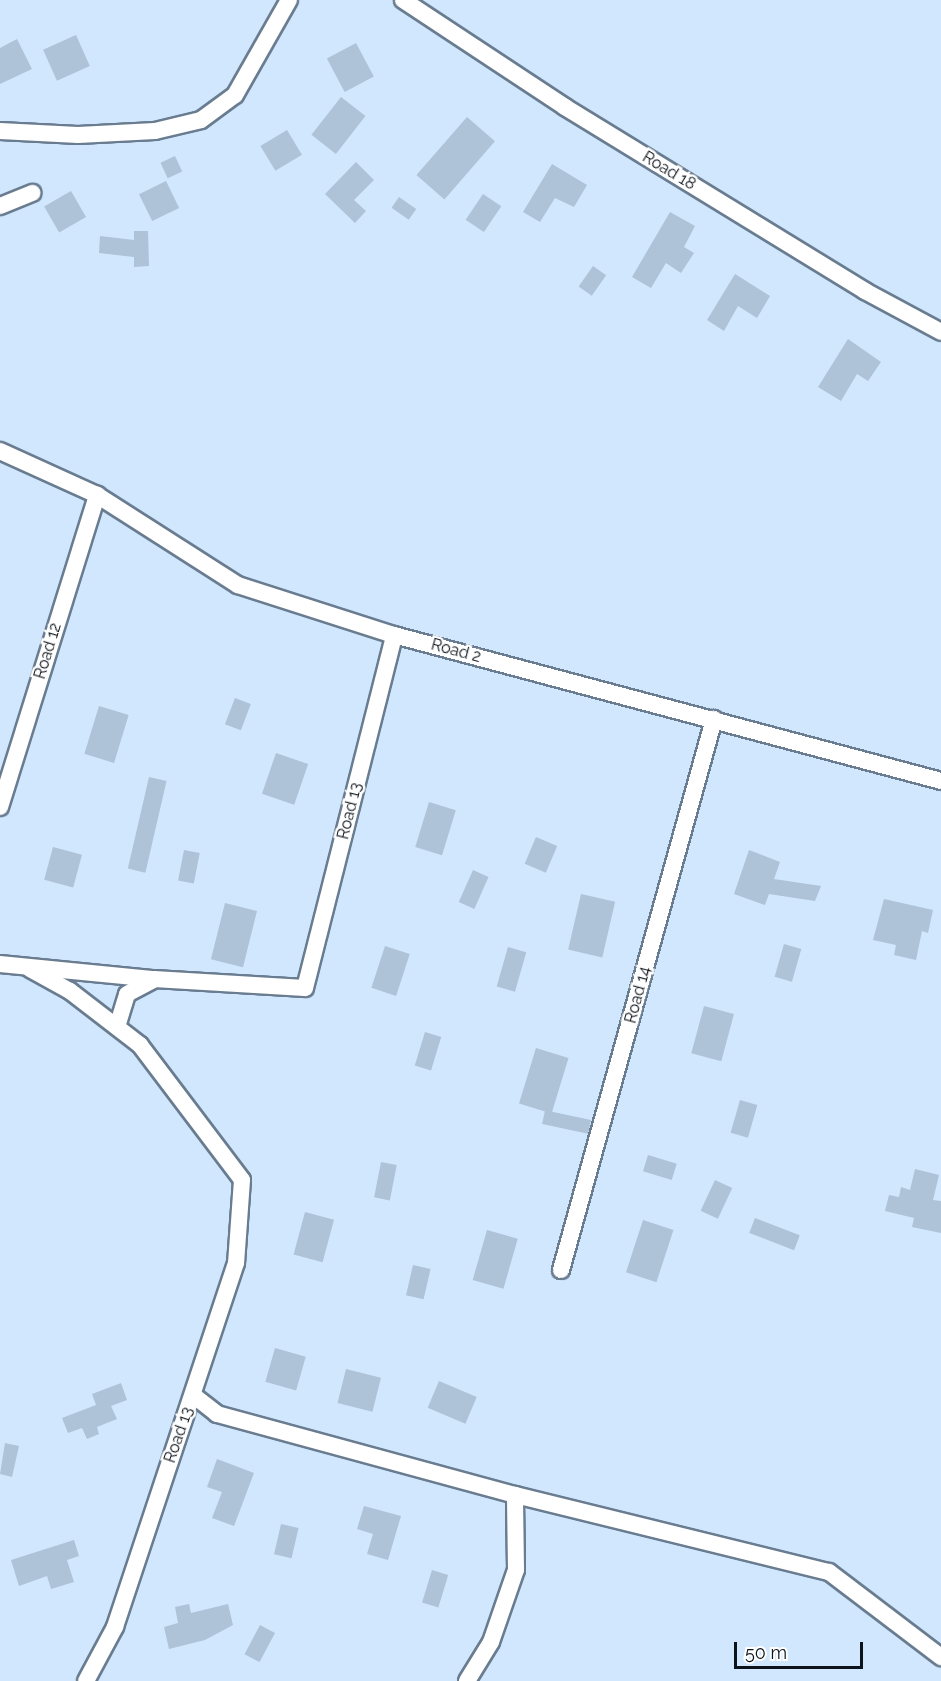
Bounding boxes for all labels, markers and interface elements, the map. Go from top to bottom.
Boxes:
street label: Road 18 [639,148,699,194]
street label: Road 12 [30,621,66,681]
street label: Road 2 [429,635,483,667]
street label: Road 13 [334,781,366,841]
street label: Road 14 [621,964,655,1026]
street label: Road 13 [161,1405,197,1465]
scale bar [737,1630,866,1668]
text: 50 m [745,1642,787,1663]

